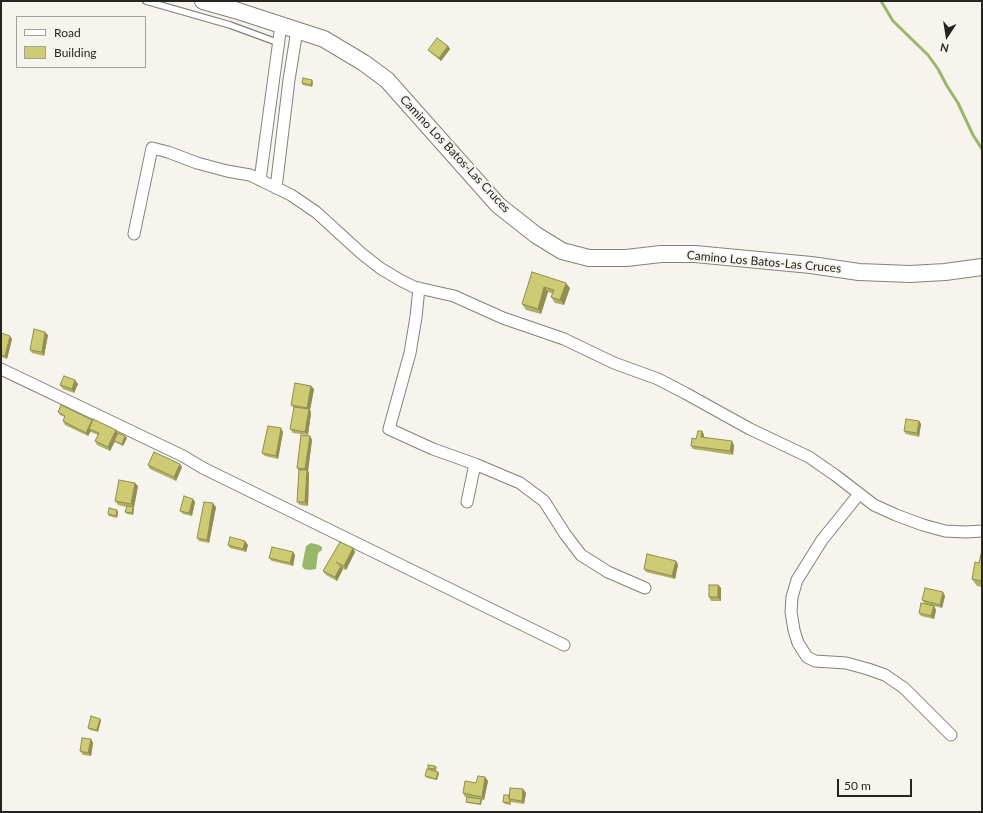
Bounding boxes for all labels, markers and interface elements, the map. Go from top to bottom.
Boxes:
legend [16,16,146,68]
north arrow [927,16,967,56]
text: Road [54,25,81,40]
text: N [939,41,950,55]
text: Building [54,45,97,60]
street label: Camino Los Batos-Las Cruces [397,92,513,216]
street label: Camino Los Batos-Las Cruces [686,248,842,276]
scale bar [839,771,914,797]
text: 50 m [844,778,871,793]

